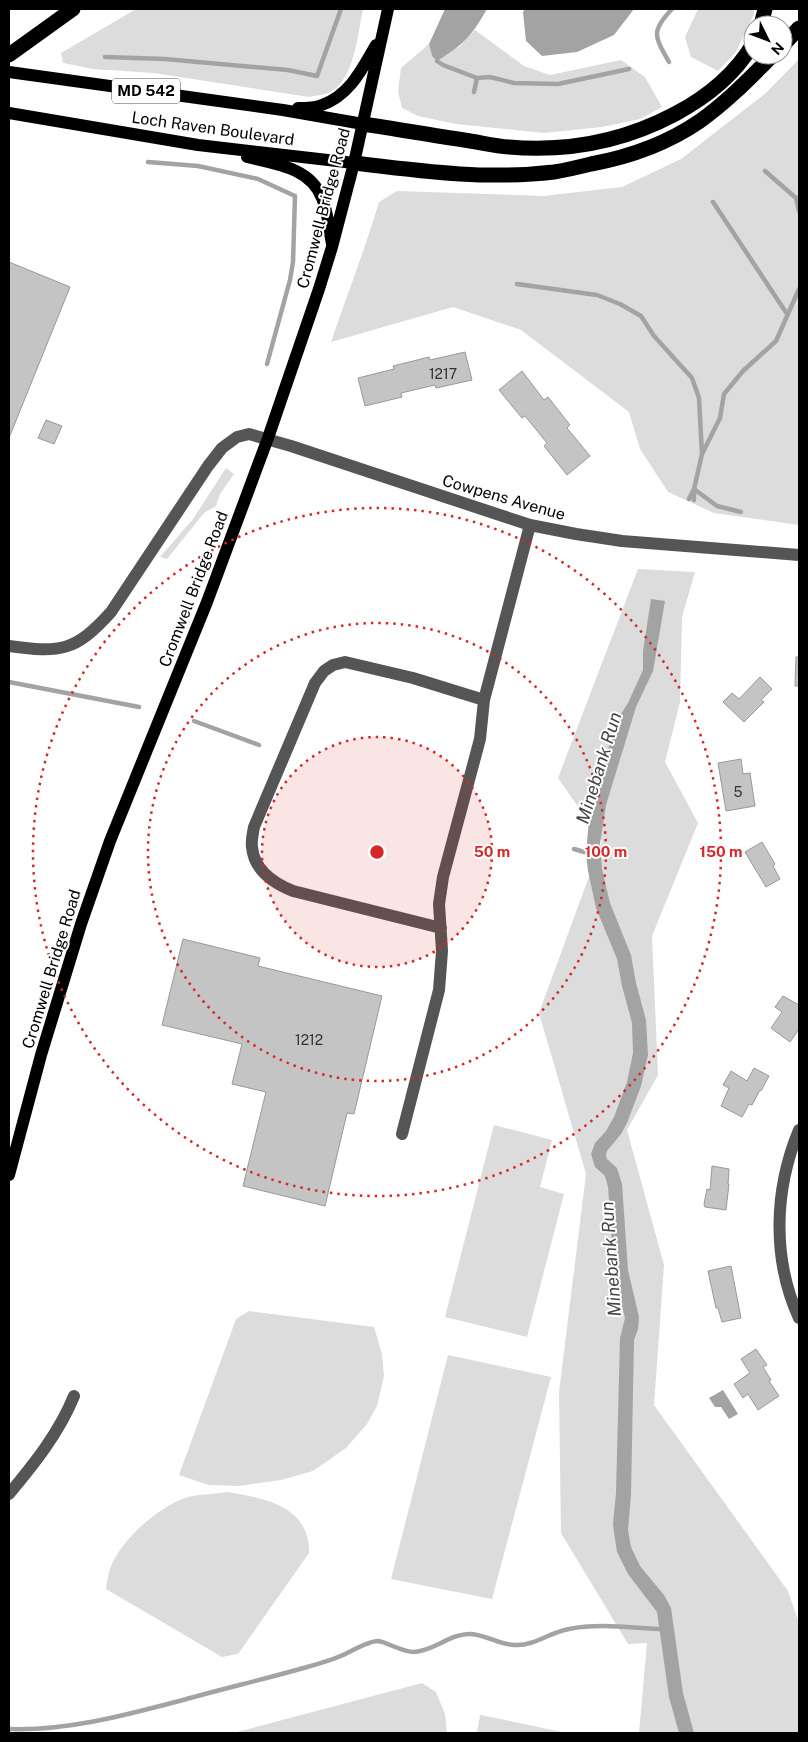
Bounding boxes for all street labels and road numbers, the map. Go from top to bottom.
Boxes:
road number: MD 542 [112,78,180,104]
street label: Loch Raven Boulevard [130,108,295,149]
street label: Cromwell Bridge Road [293,126,354,290]
street label: Cowpens Avenue [440,471,568,524]
street label: Cromwell Bridge Road [155,509,232,670]
street label: Cromwell Bridge Road [18,887,85,1051]

